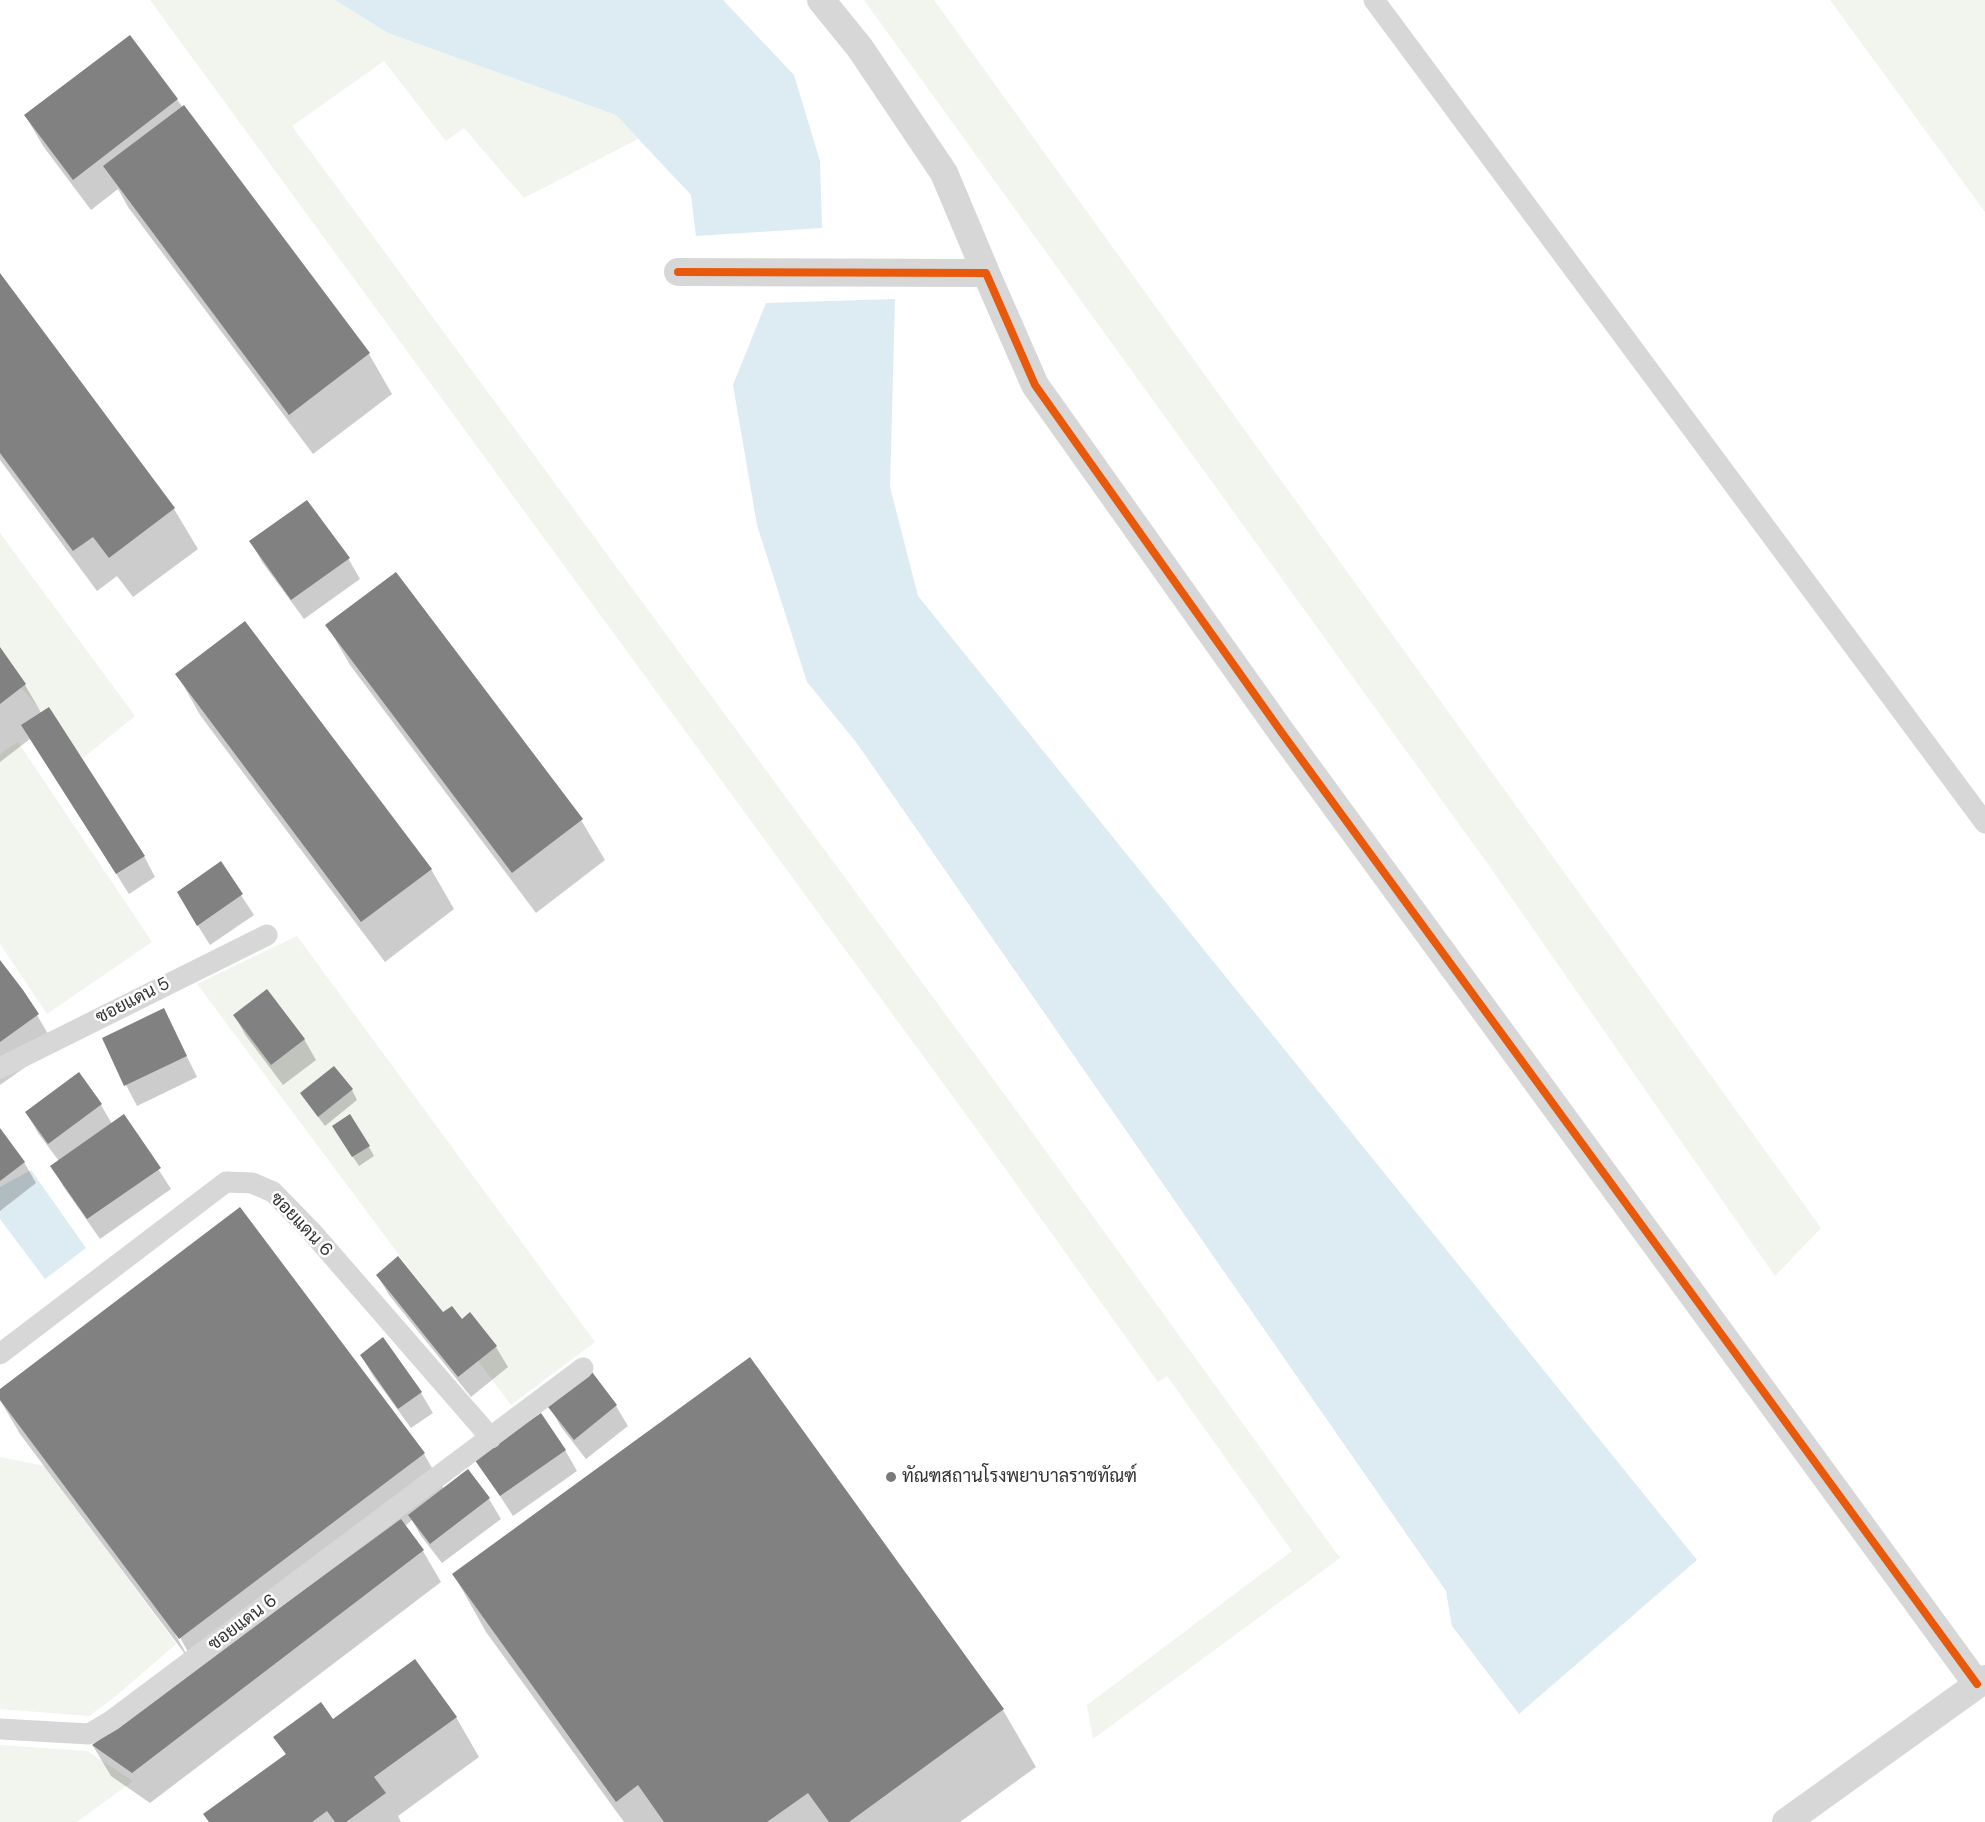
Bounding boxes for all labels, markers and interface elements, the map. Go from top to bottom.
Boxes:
street label: ซอยแดน 5 [92,973,174,1029]
street label: ซอยแดน 6 [265,1189,337,1261]
place label: ทัณฑสถานโรงพยาบาลราชทัณฑ์ [902,1466,1137,1488]
marker: ทัณฑสถานโรงพยาบาลราชทัณฑ์ [884,1470,898,1484]
street label: ซอยแดน 6 [204,1590,282,1656]

